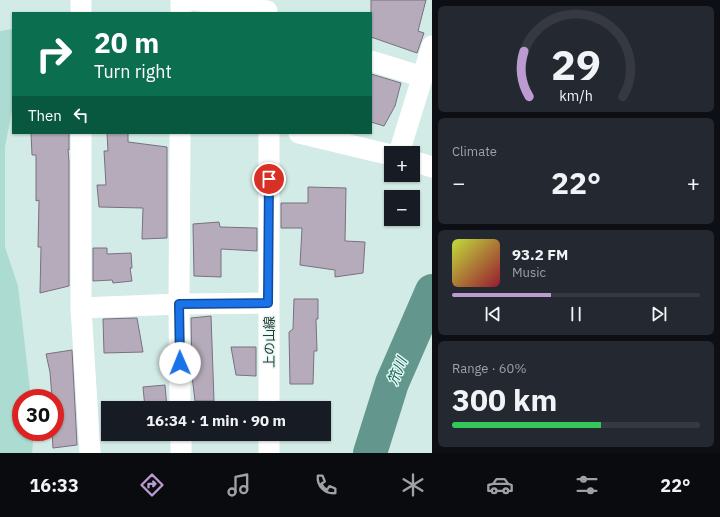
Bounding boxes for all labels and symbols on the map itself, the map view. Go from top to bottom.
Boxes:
pin [252,162,286,196]
street label: 上の山線 [261,316,278,368]
position arrow [159,342,201,384]
water label: 笊川 [383,353,412,387]
speed limit sign: 30 [12,389,64,441]

